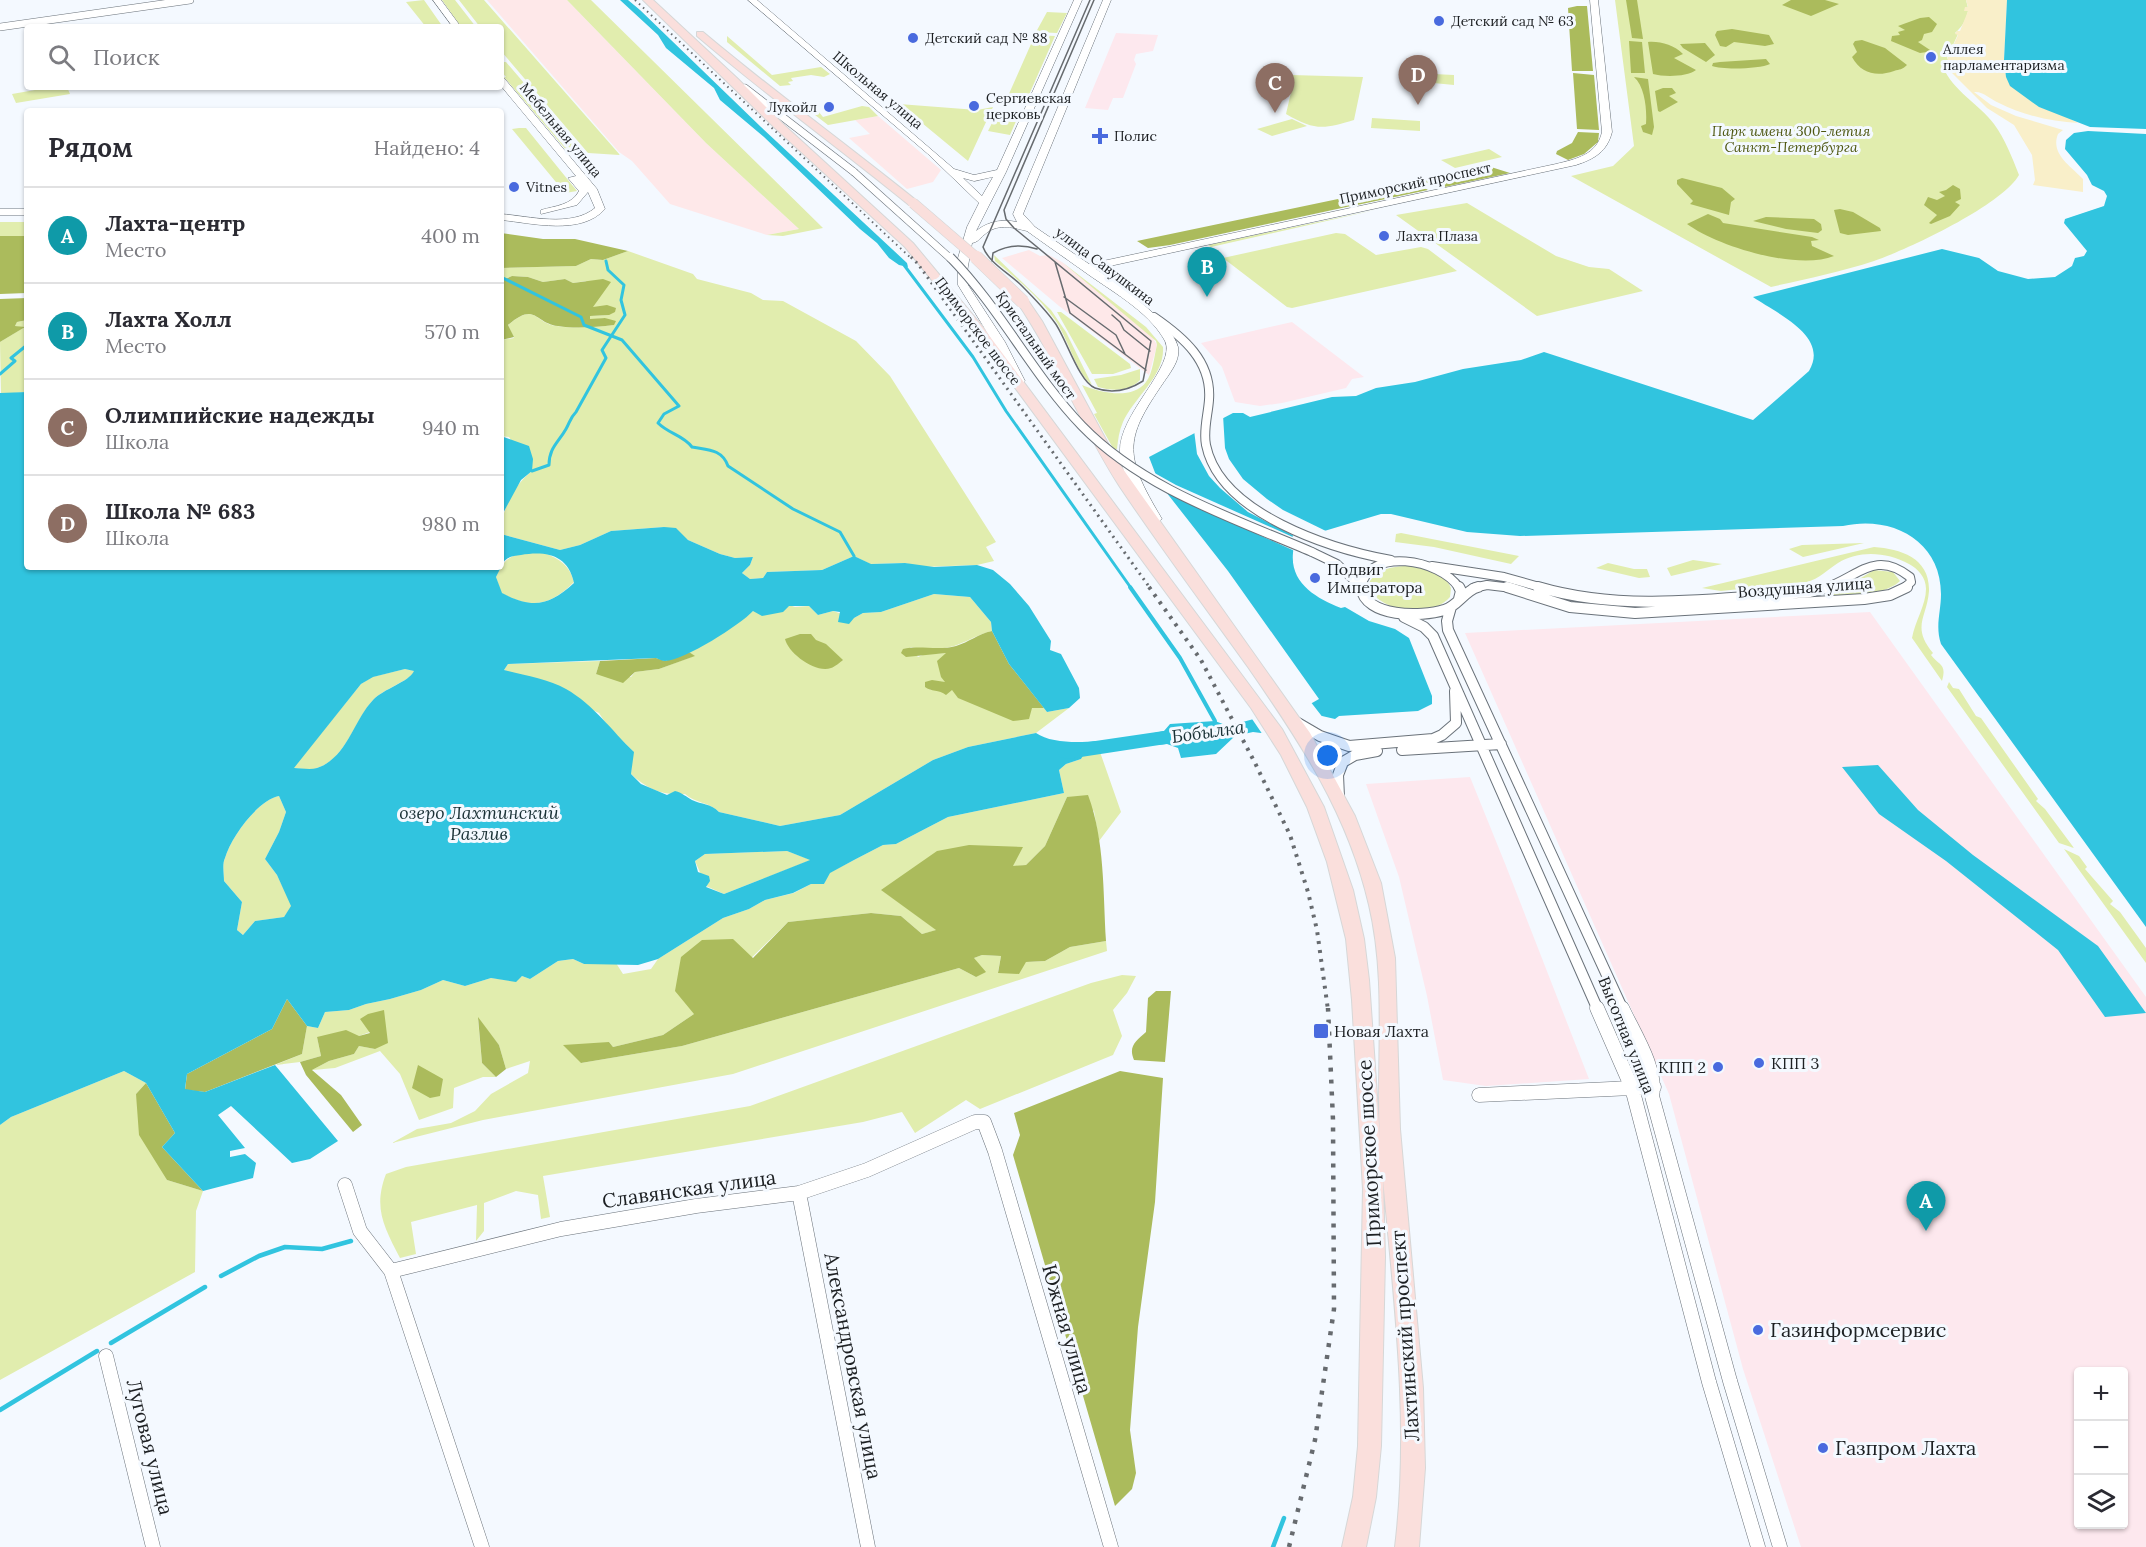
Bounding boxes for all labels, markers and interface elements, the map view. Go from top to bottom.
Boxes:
place label: Детский сад № 63 [1451,12,1574,30]
marker: Детский сад № 63 [1432,14,1446,28]
search box [24,24,504,90]
place label: Детский сад № 88 [925,29,1048,47]
marker: Детский сад № 88 [906,31,920,45]
place label: Аллея парламентаризма [1942,40,2065,74]
icon: search [45,41,78,74]
text: Поиск [93,43,159,71]
street label: Школьная улица [829,47,927,133]
marker: Аллея парламентаризма [1924,50,1938,64]
pin: D [1398,56,1438,105]
pin: C [1256,63,1294,113]
street label: Мебельная улица [516,79,606,181]
place label: Сергиевская церковь [986,89,1071,123]
place label: Лукойл [767,98,817,116]
marker: Сергиевская церковь [967,99,981,113]
marker: Лукойл [822,100,836,114]
park label: Парк имени 300-летия Санкт-Петербурга [1712,122,1870,156]
marker: Полис [1091,127,1109,145]
place label: Полис [1114,127,1157,145]
text: Рядом [48,131,133,164]
text: Найдено: 4 [374,135,480,160]
street label: Приморский проспект [1338,158,1492,208]
place label: Vitnes [525,178,567,196]
marker: Vitnes [507,180,521,194]
text: Лахта-центр [105,209,245,237]
text: A [61,223,74,248]
text: 400 m [421,223,480,248]
street label: улица Савушкина [1052,223,1158,309]
place label: Лахта Плаза [1396,227,1478,245]
marker: Лахта Плаза [1377,229,1391,243]
text: Место [105,237,166,262]
pin: B [1188,248,1226,297]
street label: Приморское шоссе [931,273,1025,389]
street label: Кристальный мост [992,287,1080,403]
text: Лахта Холл [105,305,232,333]
text: B [61,319,74,344]
text: 570 m [424,319,480,344]
text: Место [105,333,166,358]
text: Олимпийские надежды [105,401,375,429]
text: C [61,415,74,440]
text: 940 m [422,415,480,440]
text: Школа [105,429,169,454]
text: Школа № 683 [105,497,255,525]
text: D [60,511,75,536]
text: 980 m [422,511,480,536]
text: Школа [105,525,169,550]
place label: Подвиг Императора [1327,559,1423,597]
marker: Подвиг Императора [1308,571,1322,585]
street label: Воздушная улица [1737,572,1873,602]
water label: Бобылка [1170,715,1246,748]
your location [1313,741,1342,770]
water label: озеро Лахтинский Разлив [399,801,559,845]
street label: Высотная улица [1594,973,1660,1097]
place label: Новая Лахта [1334,1021,1429,1041]
marker: Новая Лахта [1312,1022,1330,1040]
place label: КПП 3 [1771,1053,1819,1073]
marker: КПП 3 [1752,1056,1766,1070]
place label: КПП 2 [1658,1057,1706,1077]
street label: Приморское шоссе [1351,1059,1386,1247]
marker: КПП 2 [1711,1060,1725,1074]
street label: Славянская улица [600,1164,777,1213]
pin: A [1906,1182,1946,1231]
street label: Лахтинский проспект [1385,1229,1424,1443]
street label: Александровская улица [819,1249,888,1481]
street label: Южная улица [1037,1261,1098,1396]
place label: Газинформсервис [1770,1317,1946,1342]
marker: Газинформсервис [1751,1323,1765,1337]
map controls [2074,1367,2128,1529]
button: + [2074,1367,2128,1421]
street label: Луговая улица [122,1376,179,1517]
button: − [2074,1421,2128,1475]
place label: Газпром Лахта [1835,1435,1976,1460]
marker: Газпром Лахта [1816,1441,1830,1455]
button: layers [2074,1475,2128,1529]

